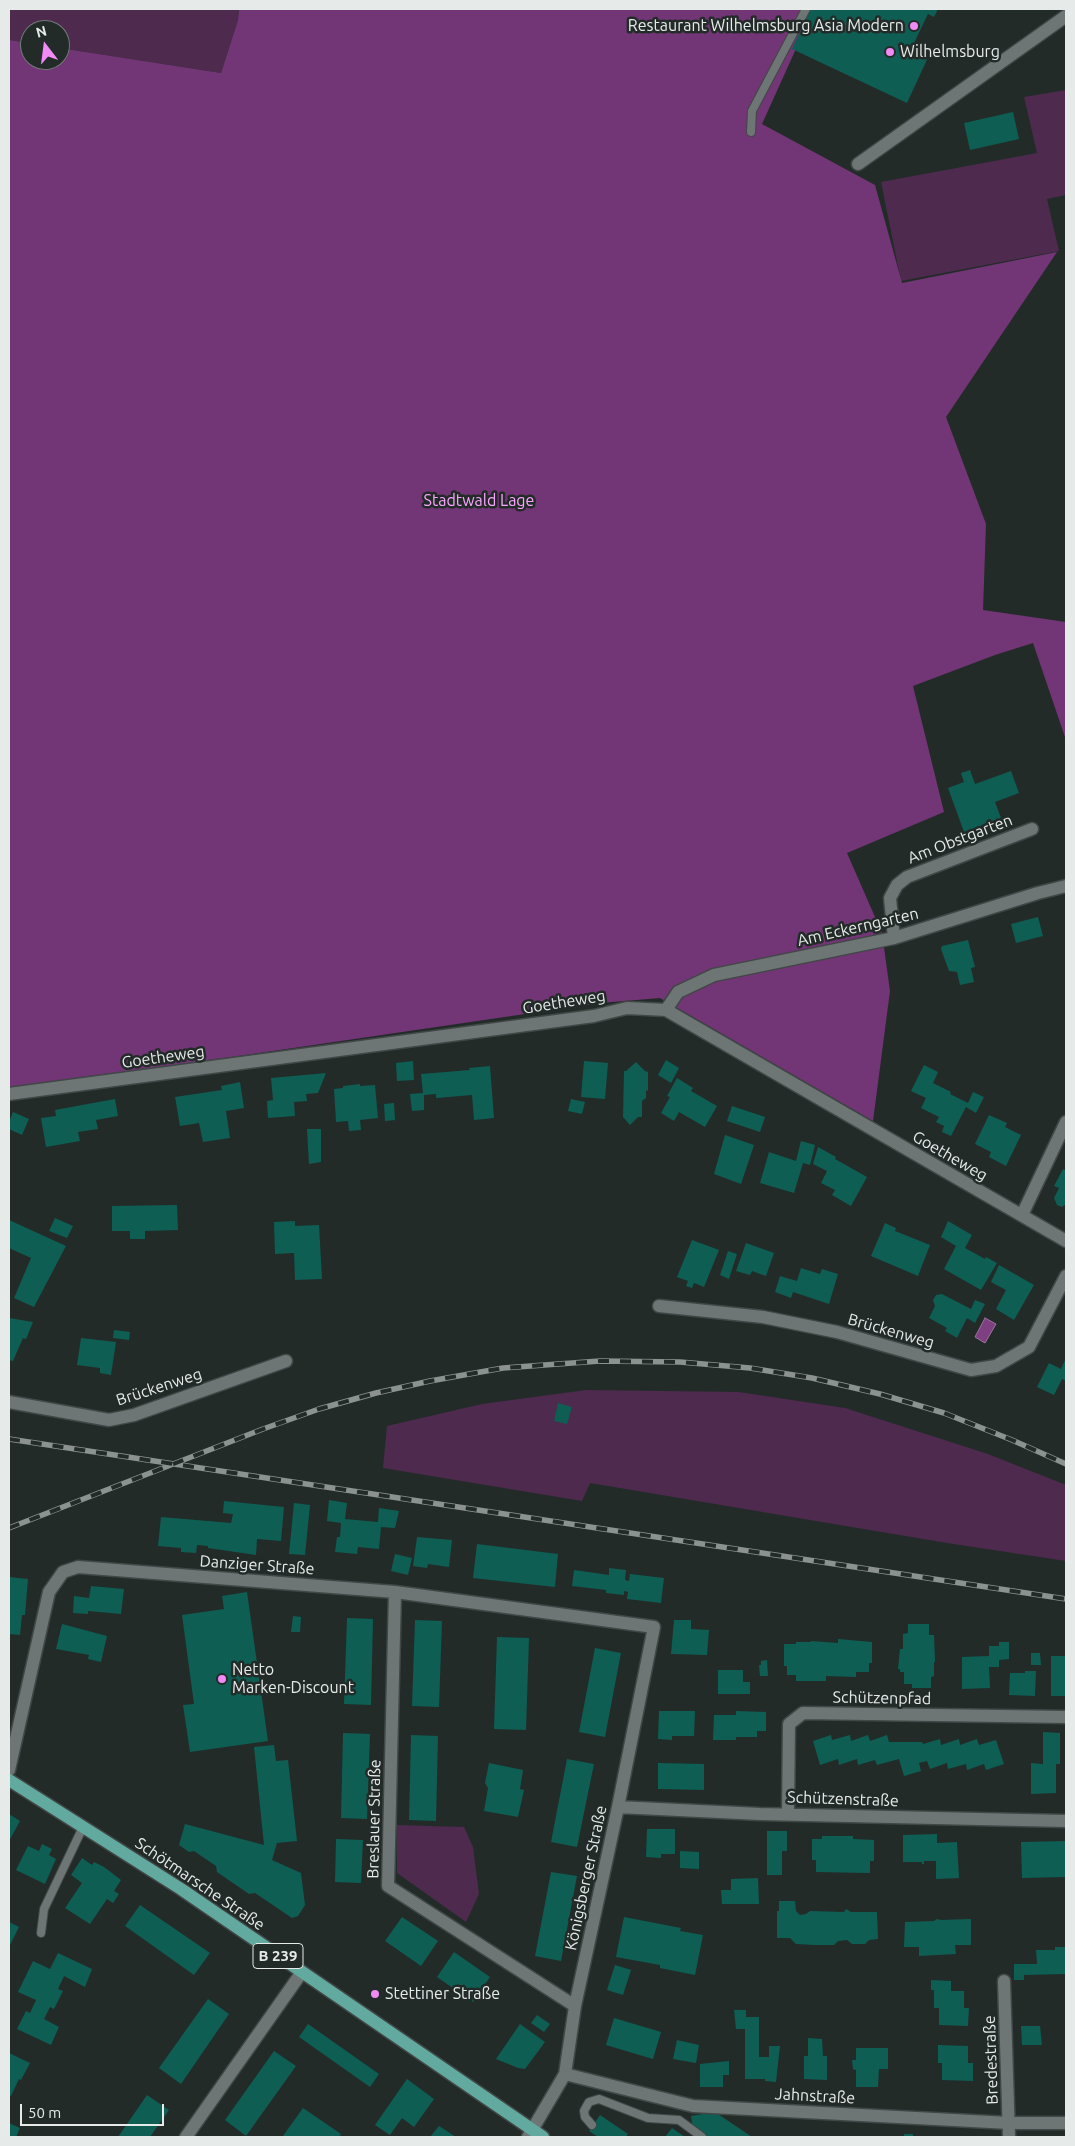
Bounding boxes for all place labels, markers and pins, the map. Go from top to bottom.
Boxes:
place label: Restaurant Wilhelmsburg Asia Modern [628,16,904,36]
marker: Restaurant Wilhelmsburg Asia Modern [908,20,920,32]
place label: Wilhelmsburg [900,42,1000,62]
marker: Wilhelmsburg [884,46,896,58]
place label: Netto Marken-Discount [232,1660,354,1698]
marker: Netto Marken-Discount [216,1673,228,1685]
place label: Stettiner Straße [385,1984,500,2004]
marker: Stettiner Straße [369,1988,381,2000]

